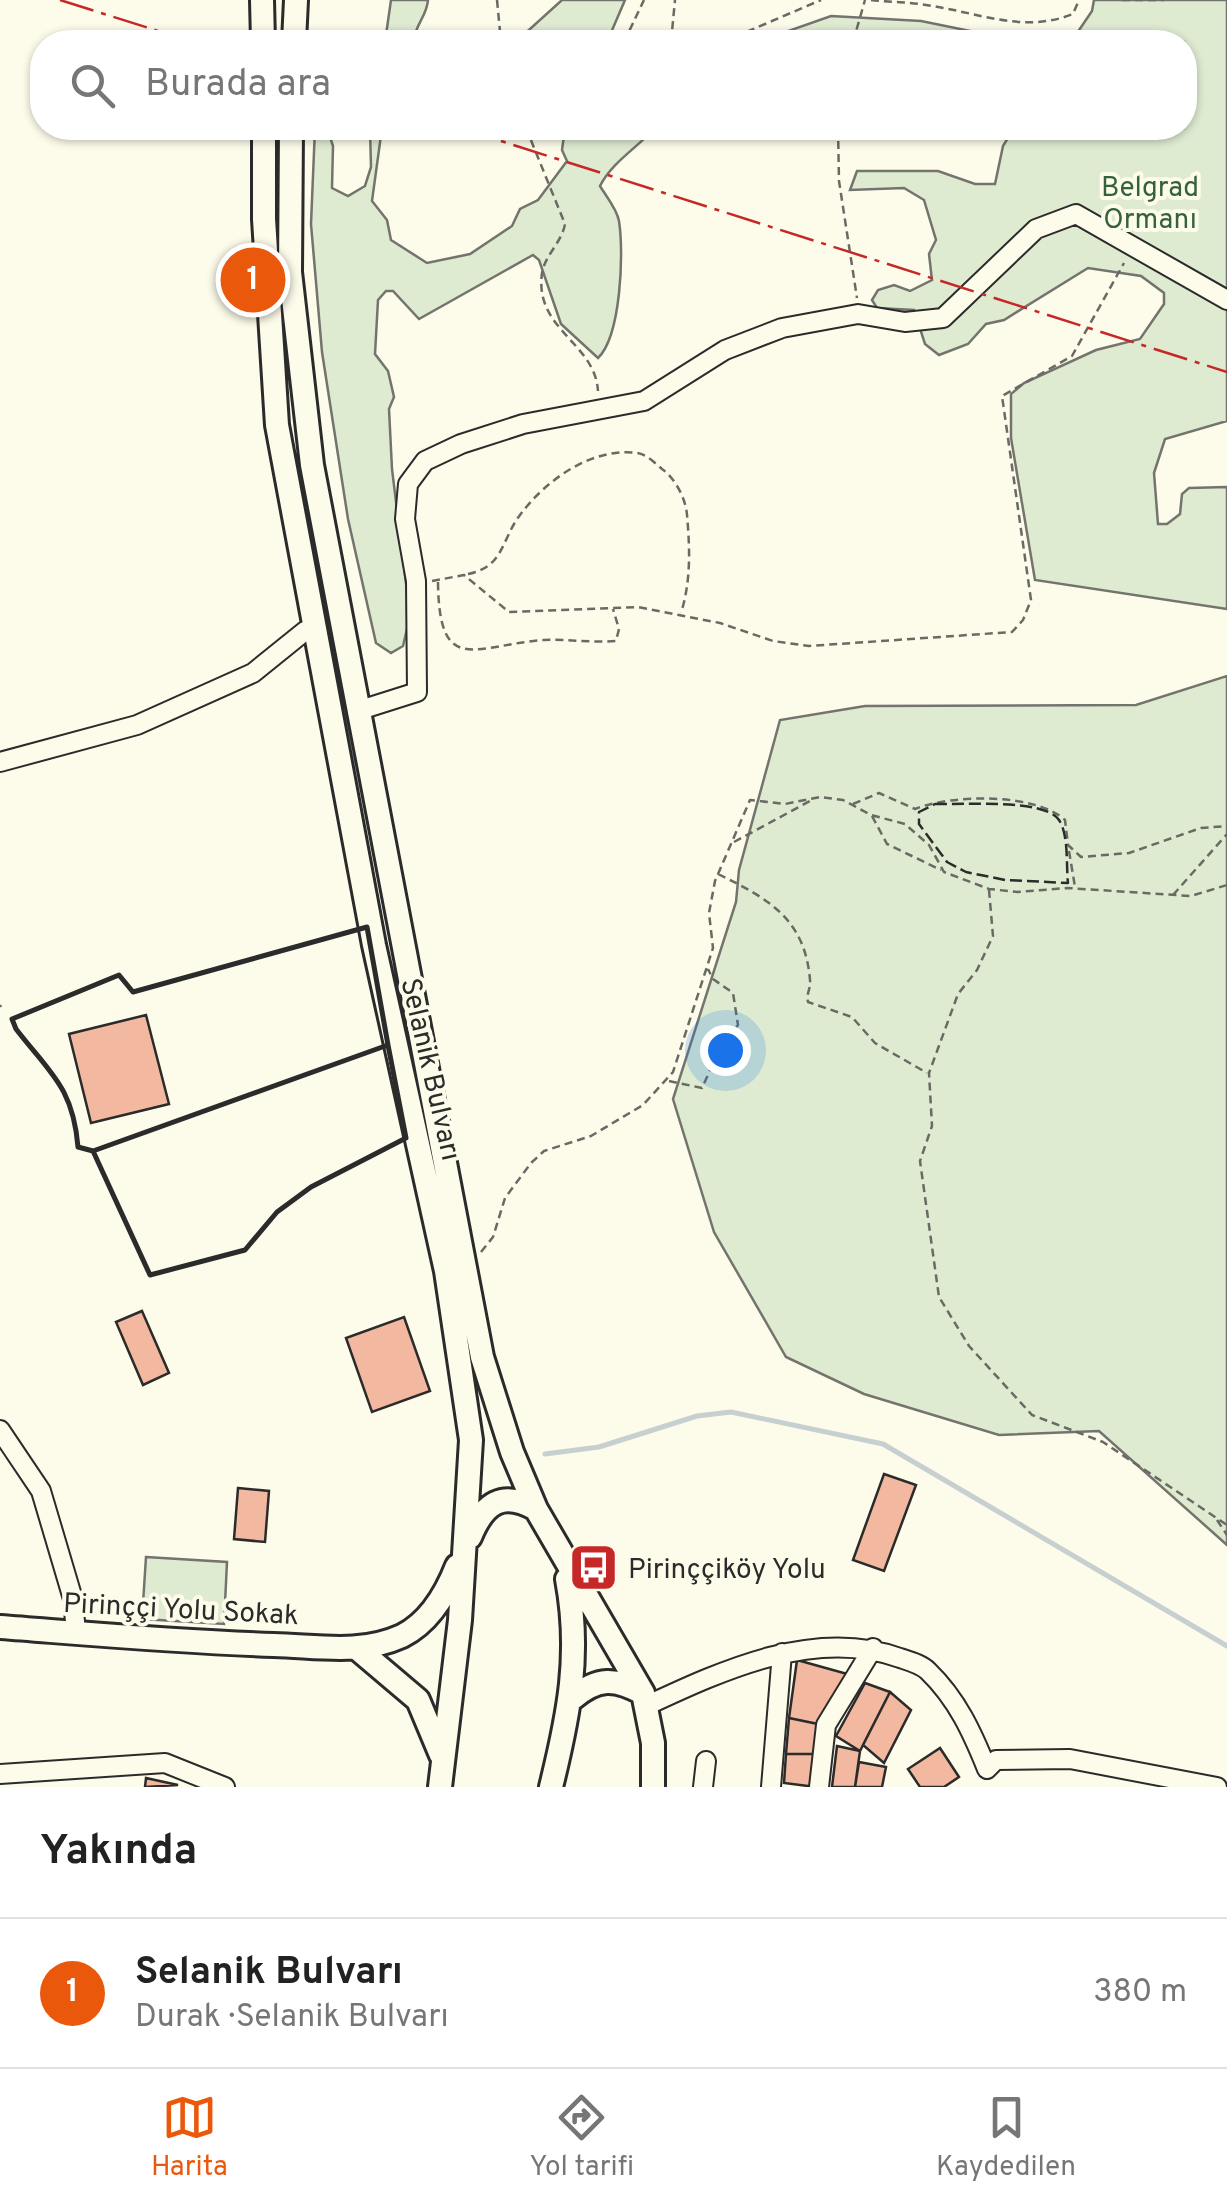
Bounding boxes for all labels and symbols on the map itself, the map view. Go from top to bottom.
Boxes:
park label: Belgrad Ormanı [1101,171,1199,239]
pin: 1 [220,242,286,318]
street label: Selanik Bulvarı [391,975,468,1164]
your location [700,1025,751,1076]
bus stop icon: Pirinççiköy Yolu [567,1542,619,1594]
place label: Pirinççiköy Yolu [628,1553,826,1589]
street label: Pirinççi Yolu Sokak [62,1587,300,1635]

